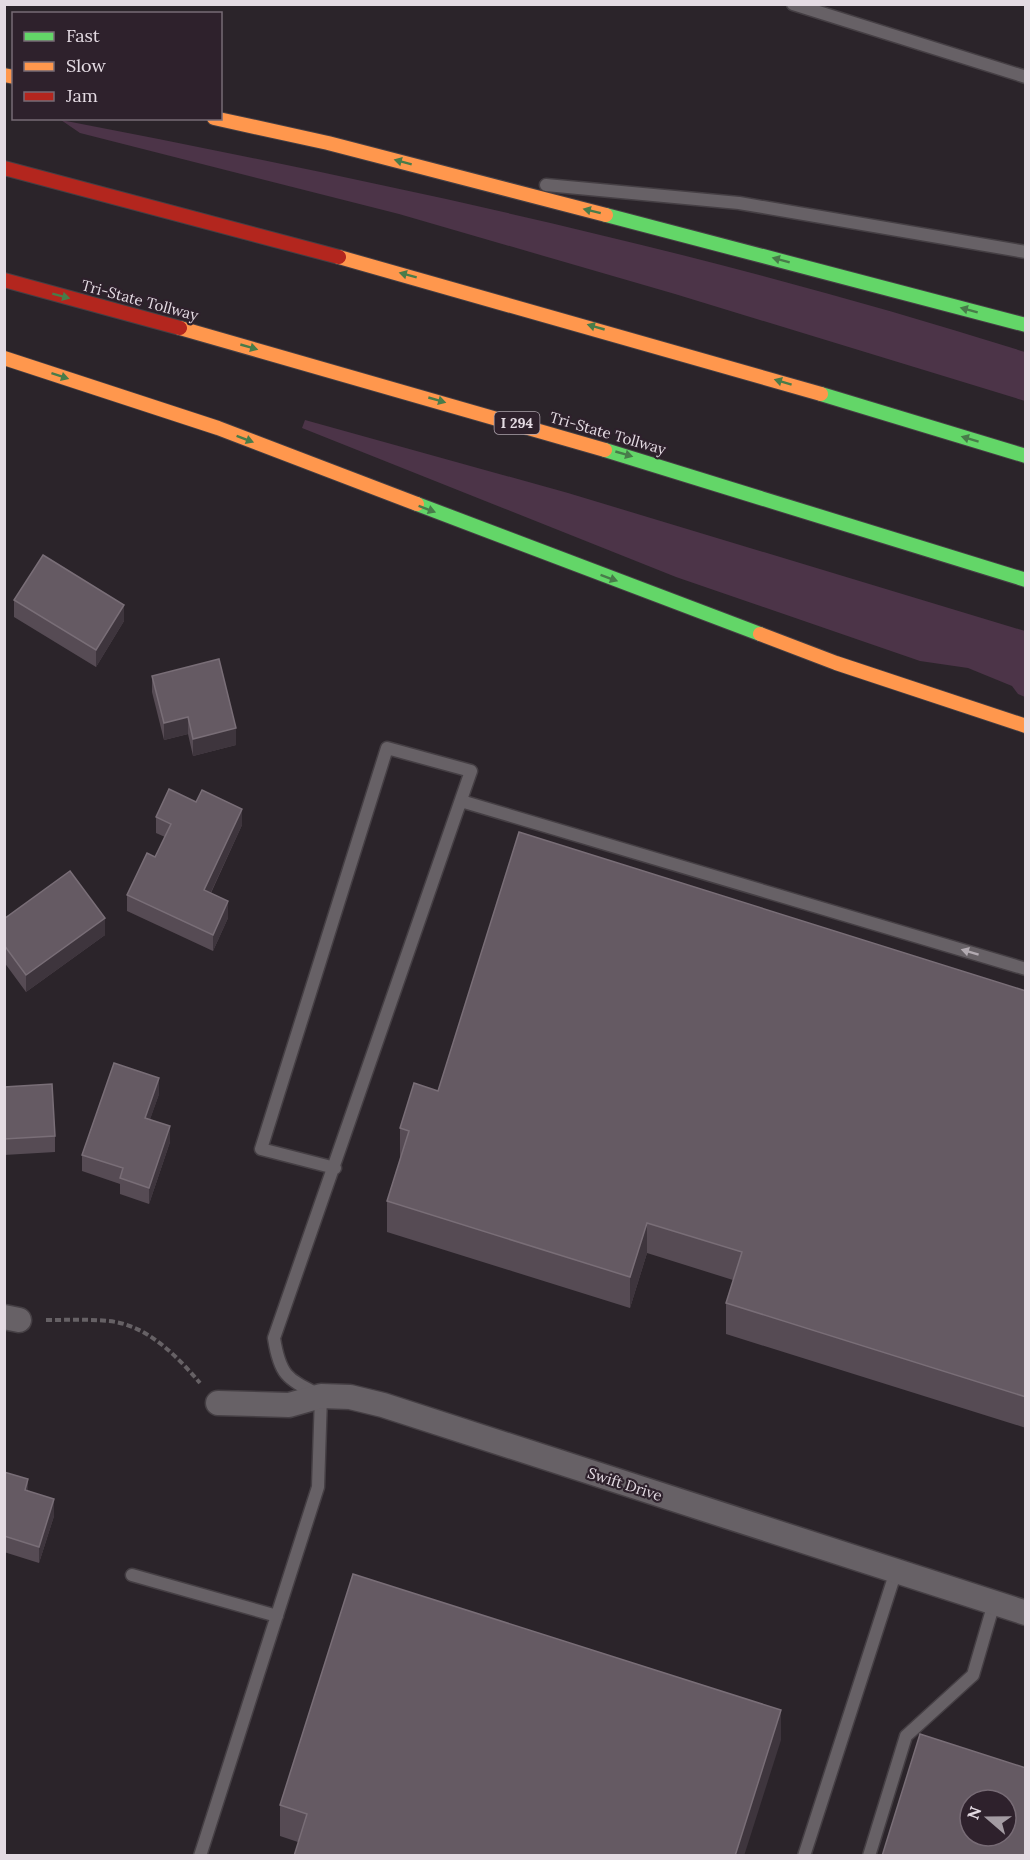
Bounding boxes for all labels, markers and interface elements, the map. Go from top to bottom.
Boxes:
legend [12,12,222,120]
text: Fast [66,24,100,47]
text: Slow [66,54,106,77]
text: Jam [65,84,98,107]
one-way arrow [394,157,412,167]
one-way arrow [583,206,601,215]
one-way arrow [771,255,789,264]
one-way arrow [399,270,417,279]
street label: Tri-State Tollway [80,275,201,325]
one-way arrow [52,291,70,301]
one-way arrow [960,305,978,314]
one-way arrow [587,322,605,332]
one-way arrow [240,343,258,353]
one-way arrow [51,372,69,381]
one-way arrow [774,376,792,386]
one-way arrow [428,395,446,405]
street label: Tri-State Tollway [548,407,668,459]
road number: I 294 [494,412,540,434]
one-way arrow [236,434,254,444]
one-way arrow [961,434,979,443]
one-way arrow [615,450,633,459]
one-way arrow [418,504,436,514]
one-way arrow [600,574,618,583]
one-way arrow [960,947,978,957]
street label: Swift Drive [585,1463,665,1505]
north arrow [958,1788,1018,1848]
text: N [962,1804,985,1822]

